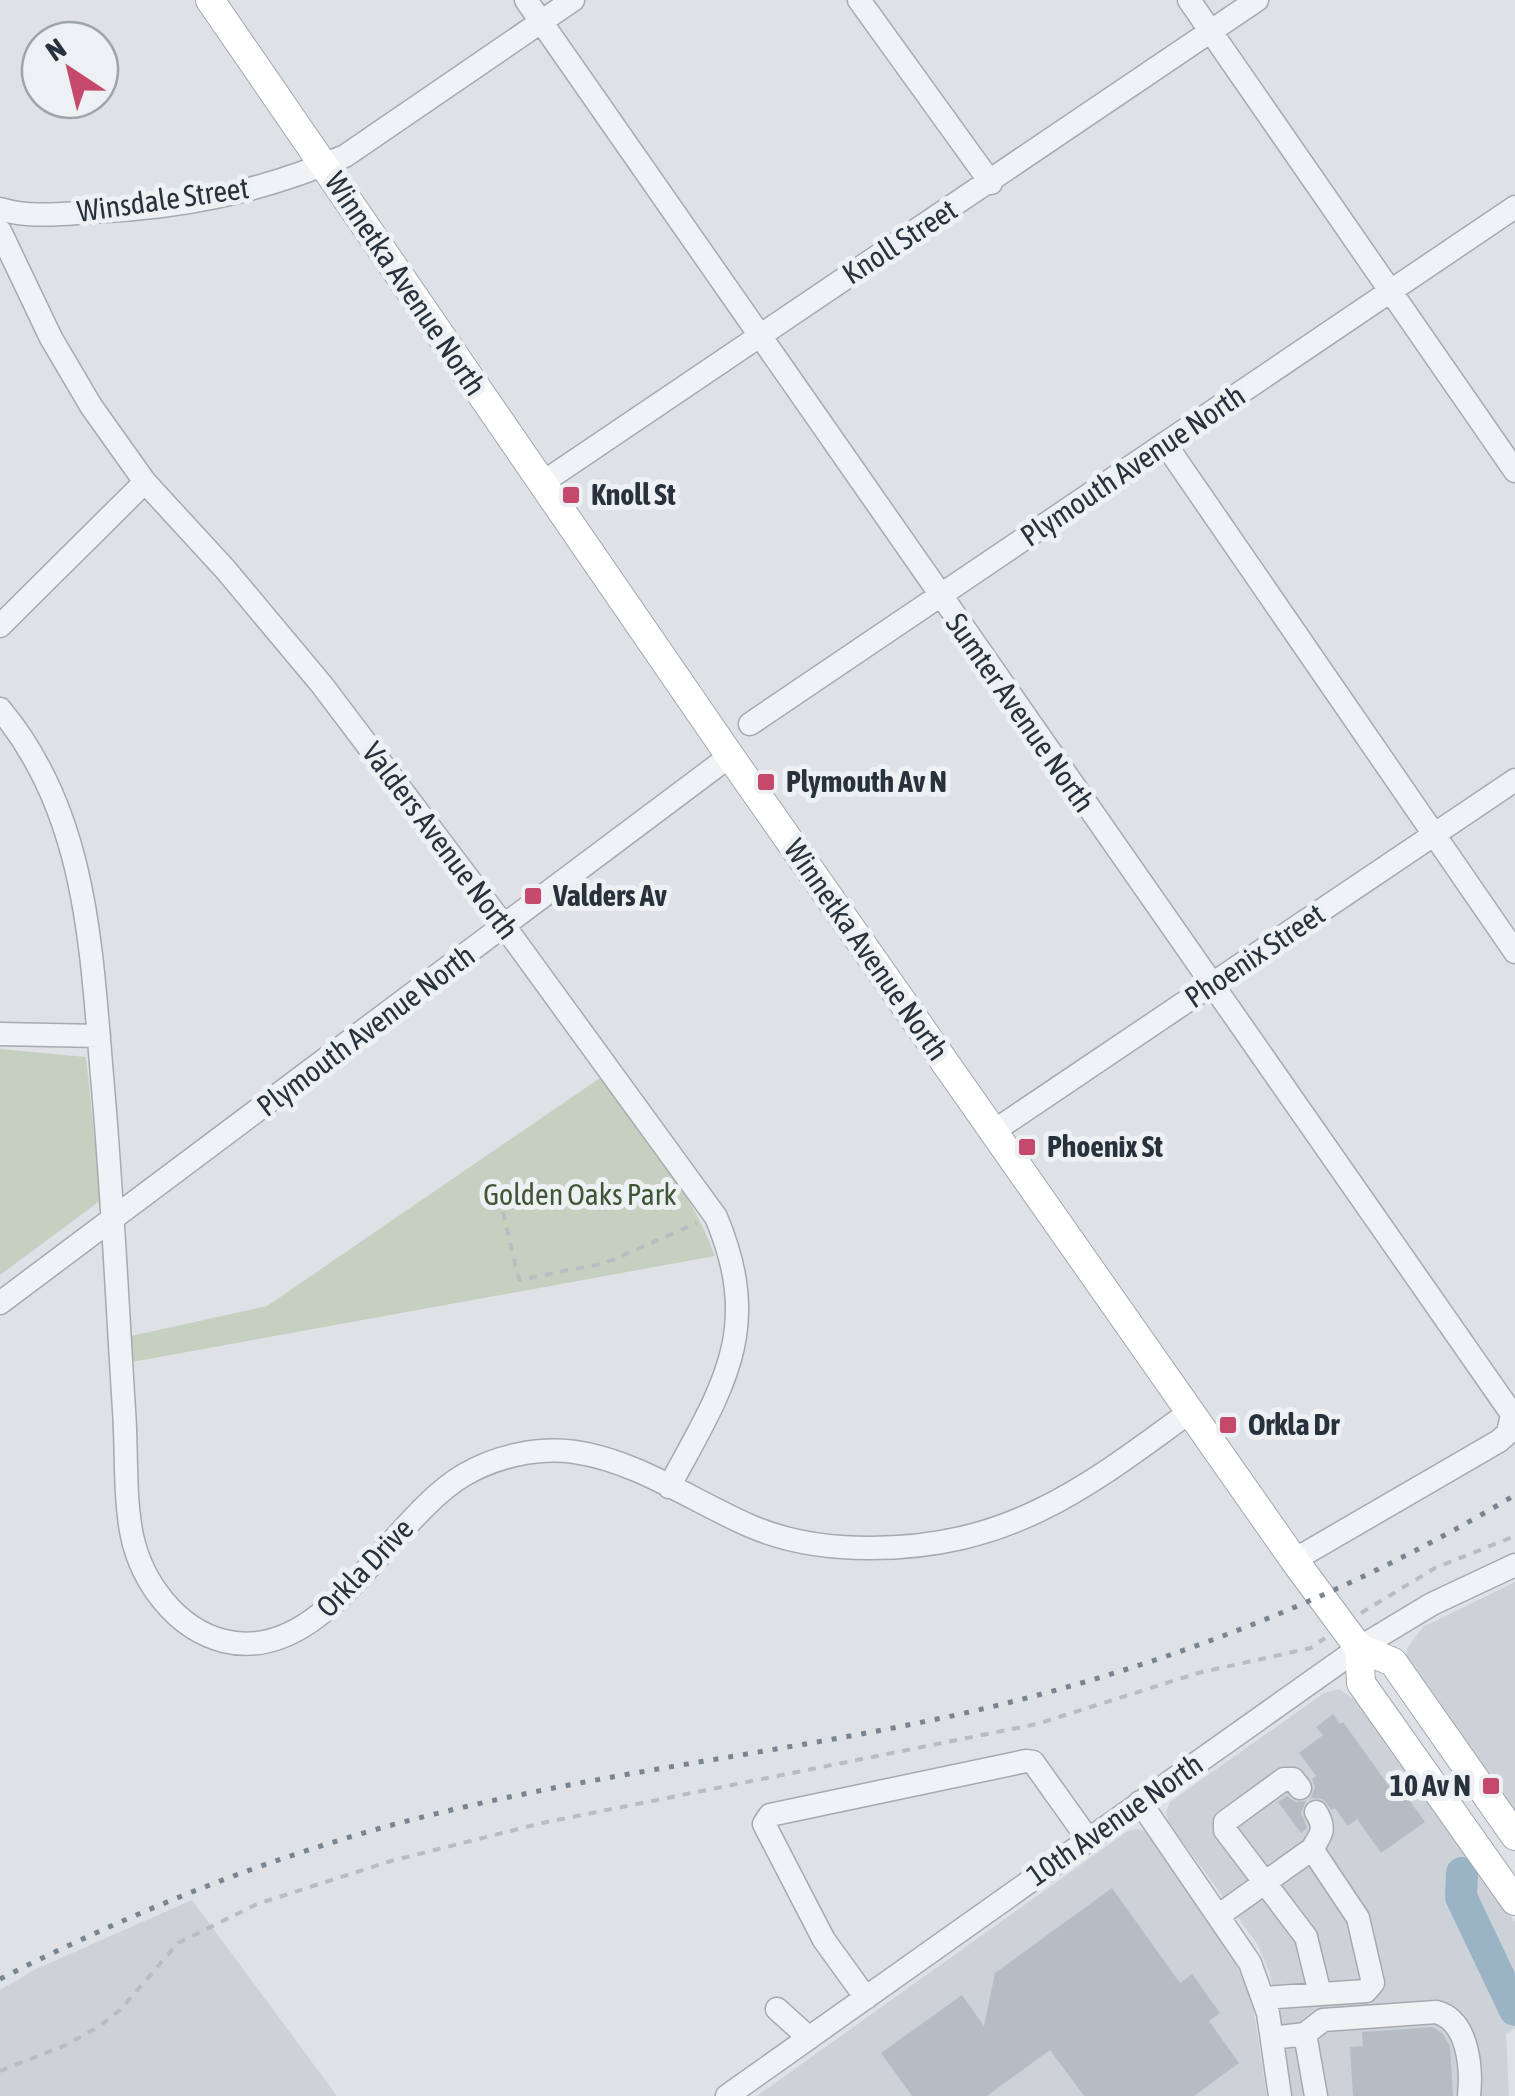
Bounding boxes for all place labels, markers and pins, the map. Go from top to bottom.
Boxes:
place label: Knoll St [591,477,676,511]
marker: Knoll St [560,484,582,506]
place label: Plymouth Av N [786,764,947,798]
marker: Plymouth Av N [755,771,777,793]
place label: Valders Av [552,878,667,912]
marker: Valders Av [522,885,544,907]
place label: Phoenix St [1047,1129,1163,1163]
marker: Phoenix St [1016,1136,1038,1158]
place label: Orkla Dr [1248,1407,1340,1441]
marker: Orkla Dr [1217,1414,1239,1436]
place label: 10 Av N [1390,1768,1471,1802]
marker: 10 Av N [1480,1775,1502,1797]

